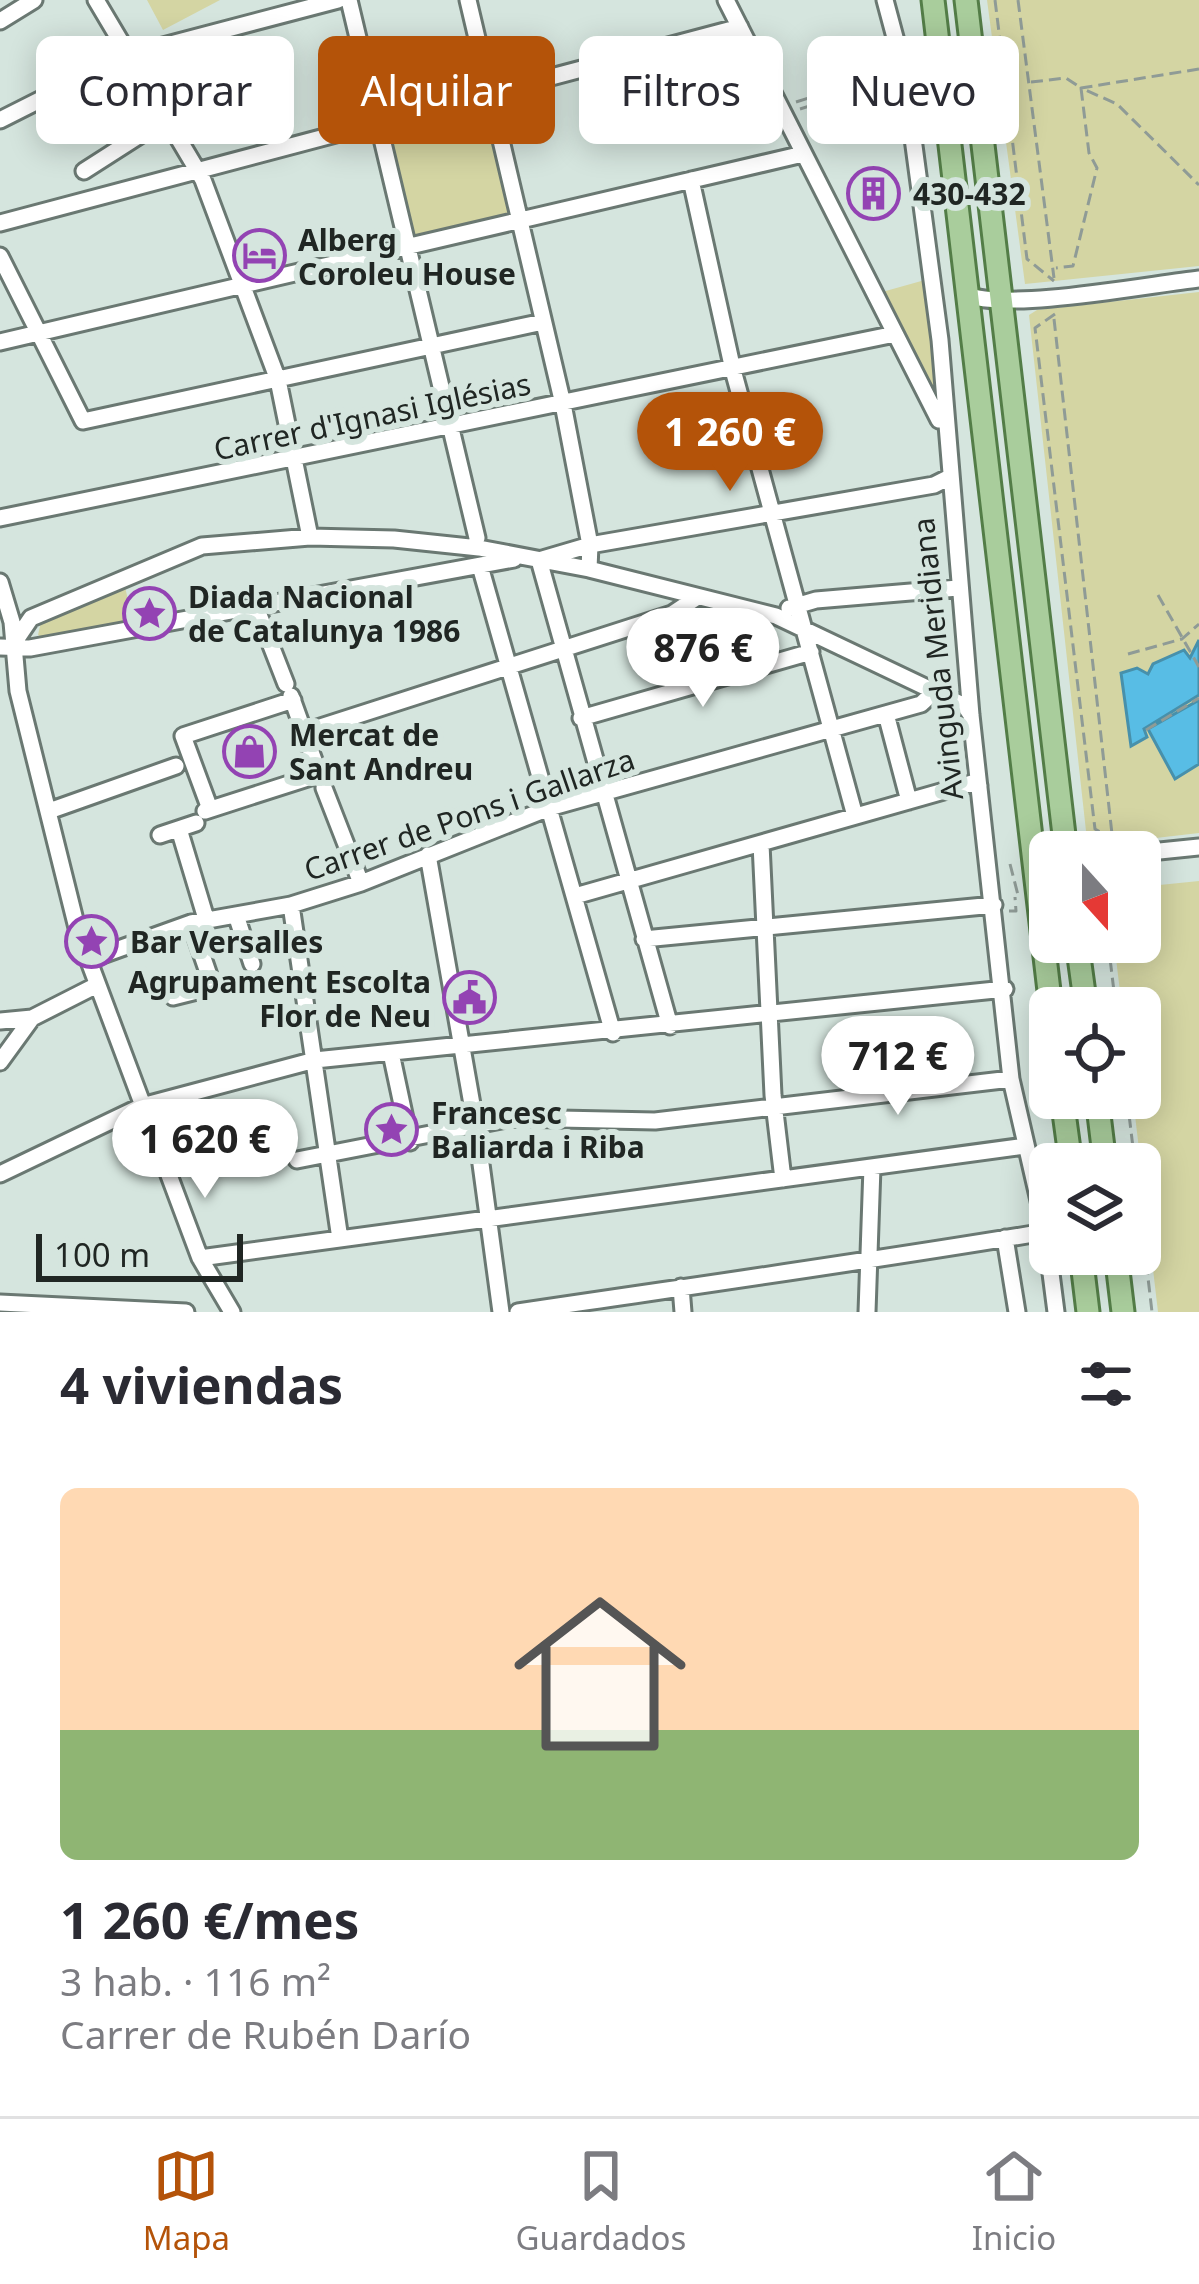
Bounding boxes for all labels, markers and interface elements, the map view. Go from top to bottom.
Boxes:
chip: Comprar [36,36,294,144]
chip: Alquilar [318,36,555,144]
chip: Filtros [579,36,783,144]
chip: Nuevo [807,36,1019,144]
building icon: 430-432 [846,165,902,221]
place label: 430-432 [913,173,1026,214]
place label: Alberg Coroleu House [298,219,516,294]
hotel icon: Alberg Coroleu House [231,228,287,284]
street label: Carrer d'Ignasi Iglésias [210,362,534,470]
pin: 1 260 € [619,392,841,494]
text: 1 260 € [664,404,796,457]
street label: Avinguda Meridiana [902,516,972,802]
place label: Diada Nacional de Catalunya 1986 [188,576,460,651]
place icon: Diada Nacional de Catalunya 1986 [121,585,177,641]
pin: 876 € [619,608,787,710]
text: 876 € [653,620,753,673]
place label: Mercat de Sant Andreu [289,714,473,789]
shop icon: Mercat de Sant Andreu [222,723,278,779]
street label: Carrer de Pons i Gallarza [298,738,640,890]
north arrow [1029,831,1161,963]
map controls [1029,831,1161,1275]
place icon: Bar Versalles [63,913,119,969]
place label: Bar Versalles [130,921,323,962]
place label: Agrupament Escolta Flor de Neu [128,961,431,1036]
public building icon: Agrupament Escolta Flor de Neu [442,970,498,1026]
button: locate [1029,987,1161,1119]
pin: 712 € [814,1016,982,1118]
text: 712 € [848,1028,948,1081]
place label: Francesc Baliarda i Riba [431,1092,645,1167]
pin: 1 620 € [94,1099,316,1201]
place icon: Francesc Baliarda i Riba [364,1101,420,1157]
text: 1 620 € [139,1111,271,1164]
button: layers [1029,1143,1161,1275]
scale bar [36,1228,243,1281]
text: 100 m [54,1232,150,1277]
text: 4 viviendas [60,1349,343,1419]
icon: filters [1073,1351,1139,1417]
icon: home [492,1566,708,1782]
text: 1 260 €/mes [60,1884,359,1954]
text: 3 hab. · 116 m² [60,1954,331,2007]
text: Carrer de Rubén Darío [60,2007,471,2060]
tab: Mapa [143,2143,230,2260]
tab: Guardados [516,2143,686,2260]
tab: Inicio [972,2143,1056,2260]

